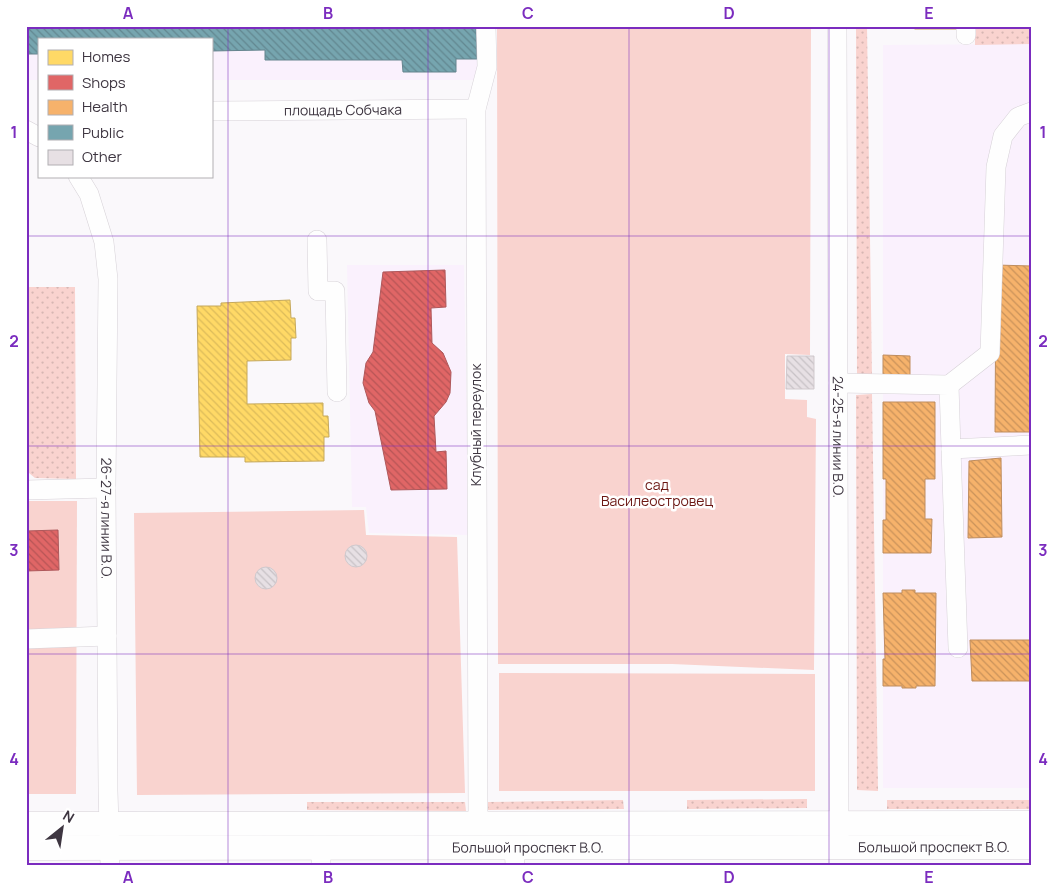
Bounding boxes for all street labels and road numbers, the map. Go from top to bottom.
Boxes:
street label: площадь Собчака [284,100,402,119]
street label: Клубный переулок [466,363,485,486]
street label: 24-25-я линии В.О. [829,376,848,498]
street label: 26-27-я линии В.О. [97,457,117,579]
street label: Большой проспект В.О. [452,837,604,857]
street label: Большой проспект В.О. [858,837,1010,856]

